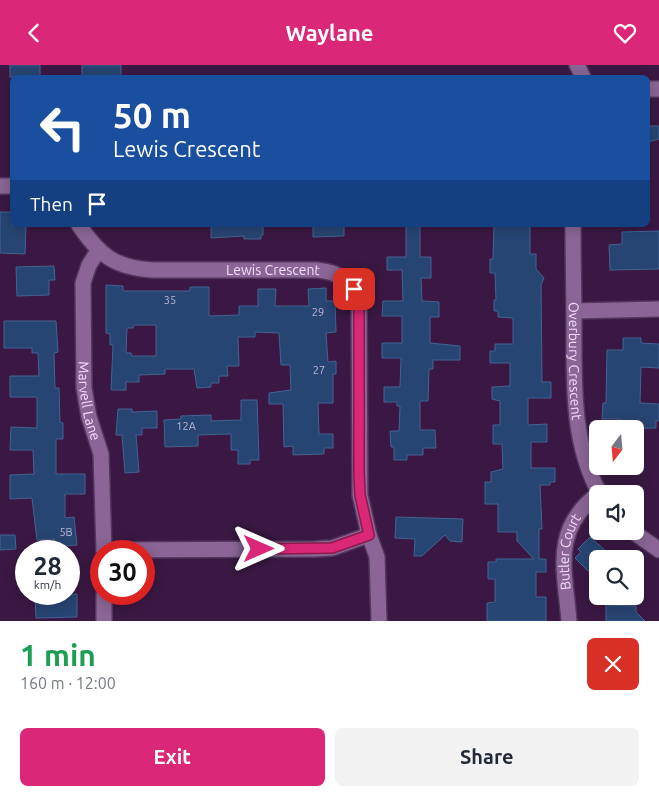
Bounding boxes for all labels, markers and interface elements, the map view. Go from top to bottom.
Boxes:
icon: back [20,19,48,47]
icon: heart [611,19,639,47]
text: Waylane [286,20,373,45]
icon: left [30,95,95,160]
text: 50 m [113,95,191,135]
text: Lewis Crescent [113,136,260,161]
icon: arrive [83,190,111,218]
text: Then [30,193,73,215]
street label: Lewis Crescent [226,262,321,278]
pin [333,268,375,310]
icon: arrive [340,275,368,303]
house number: 35 [164,294,176,306]
street label: Overbury Crescent [566,302,585,421]
house number: 29 [312,306,324,318]
street label: Marvell Lane [76,361,104,442]
house number: 27 [313,364,325,376]
house number: 12A [176,420,197,432]
north arrow [589,420,644,475]
map controls [589,420,644,605]
button: sound [589,485,644,540]
street label: Butler Court [556,510,584,591]
position arrow [232,522,284,574]
house number: 5B [59,526,73,538]
speed limit sign: 30 [90,540,155,605]
button: search [589,550,644,605]
text: 28 [33,552,62,580]
text: km/h [34,578,61,591]
text: 1 min [20,638,96,672]
button: close [587,638,639,690]
text: 160 m · 12:00 [20,674,116,692]
button: Exit [20,728,325,786]
button: Share [335,728,639,786]

